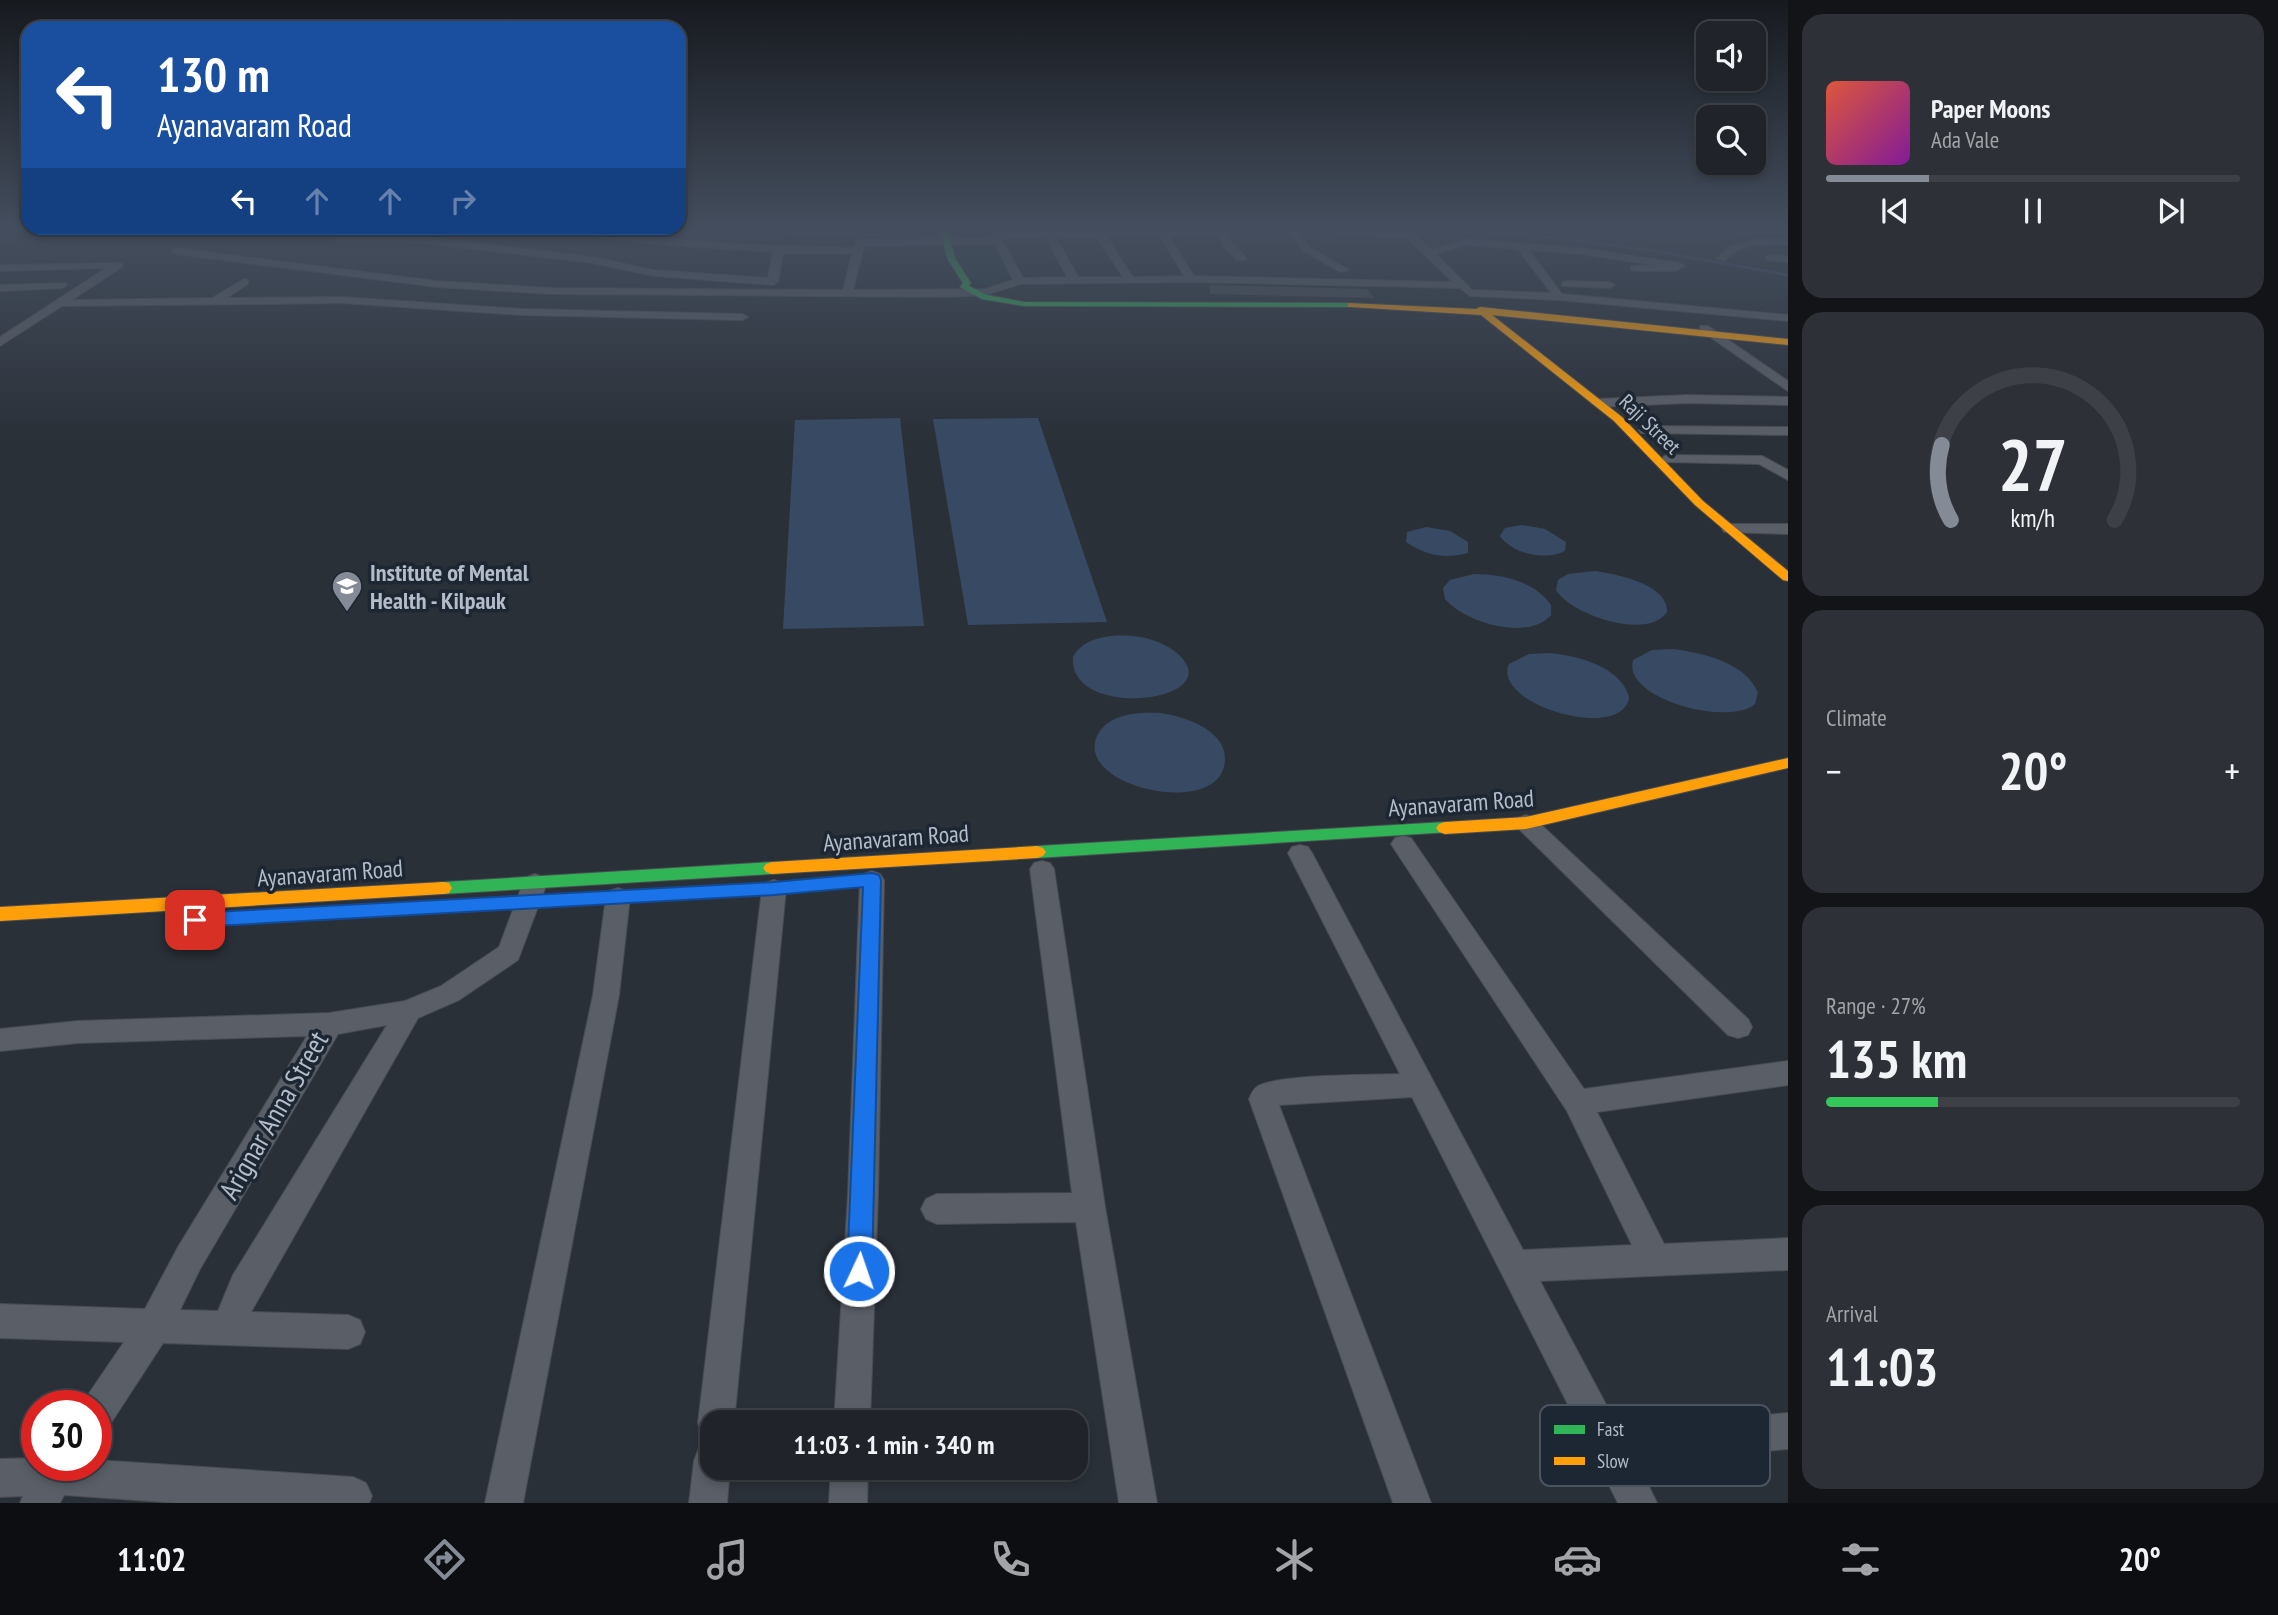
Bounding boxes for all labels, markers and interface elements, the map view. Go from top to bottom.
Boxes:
map controls [1696,21,1766,175]
button: sound [1696,21,1766,91]
text: 130 m [157,42,270,106]
icon: left [42,49,133,140]
text: Paper Moons [1931,92,2050,125]
text: Ayanavaram Road [157,104,352,146]
button: search [1696,105,1766,175]
text: Ada Vale [1931,125,1999,154]
icon: left [225,182,263,220]
icon: ahead [298,182,336,220]
icon: ahead [371,182,409,220]
icon: right [444,182,482,220]
icon: previous [1876,192,1914,230]
icon: pause [2014,192,2052,230]
icon: next [2152,192,2190,230]
street label: Raji Street [1613,388,1687,460]
text: 27 [1998,416,2068,510]
text: km/h [2011,501,2055,533]
place label: Institute of Mental Health - Kilpauk [370,557,529,616]
school or university icon: Institute of Mental Health - Kilpauk [330,569,364,613]
text: Climate [1826,703,1887,732]
text: 20° [1999,737,2067,804]
text: − [1826,746,1842,795]
text: + [2224,746,2240,795]
street label: Ayanavaram Road [1387,782,1535,824]
street label: Ayanavaram Road [822,817,970,859]
street label: Ayanavaram Road [256,852,404,894]
pin [165,890,225,950]
icon: arrive [176,901,214,939]
text: Range · 27% [1826,991,1926,1020]
street label: Arignar Anna Street [210,1024,336,1206]
text: 135 km [1826,1025,1967,1092]
position arrow [822,1234,896,1308]
text: Arrival [1826,1299,1878,1328]
text: 11:03 [1826,1333,1938,1400]
speed limit sign: 30 [21,1390,112,1481]
legend [1540,1405,1770,1486]
text: Fast [1597,1417,1625,1441]
text: 11:03 · 1 min · 340 m [794,1428,994,1461]
text: Slow [1597,1449,1630,1473]
icon: directions [420,1535,469,1584]
icon: music [703,1535,752,1584]
icon: phone [986,1535,1035,1584]
icon: climate [1270,1535,1319,1584]
icon: car [1553,1535,1602,1584]
icon: filters [1836,1535,1885,1584]
text: 11:02 [117,1538,186,1580]
text: 20° [2119,1538,2161,1580]

